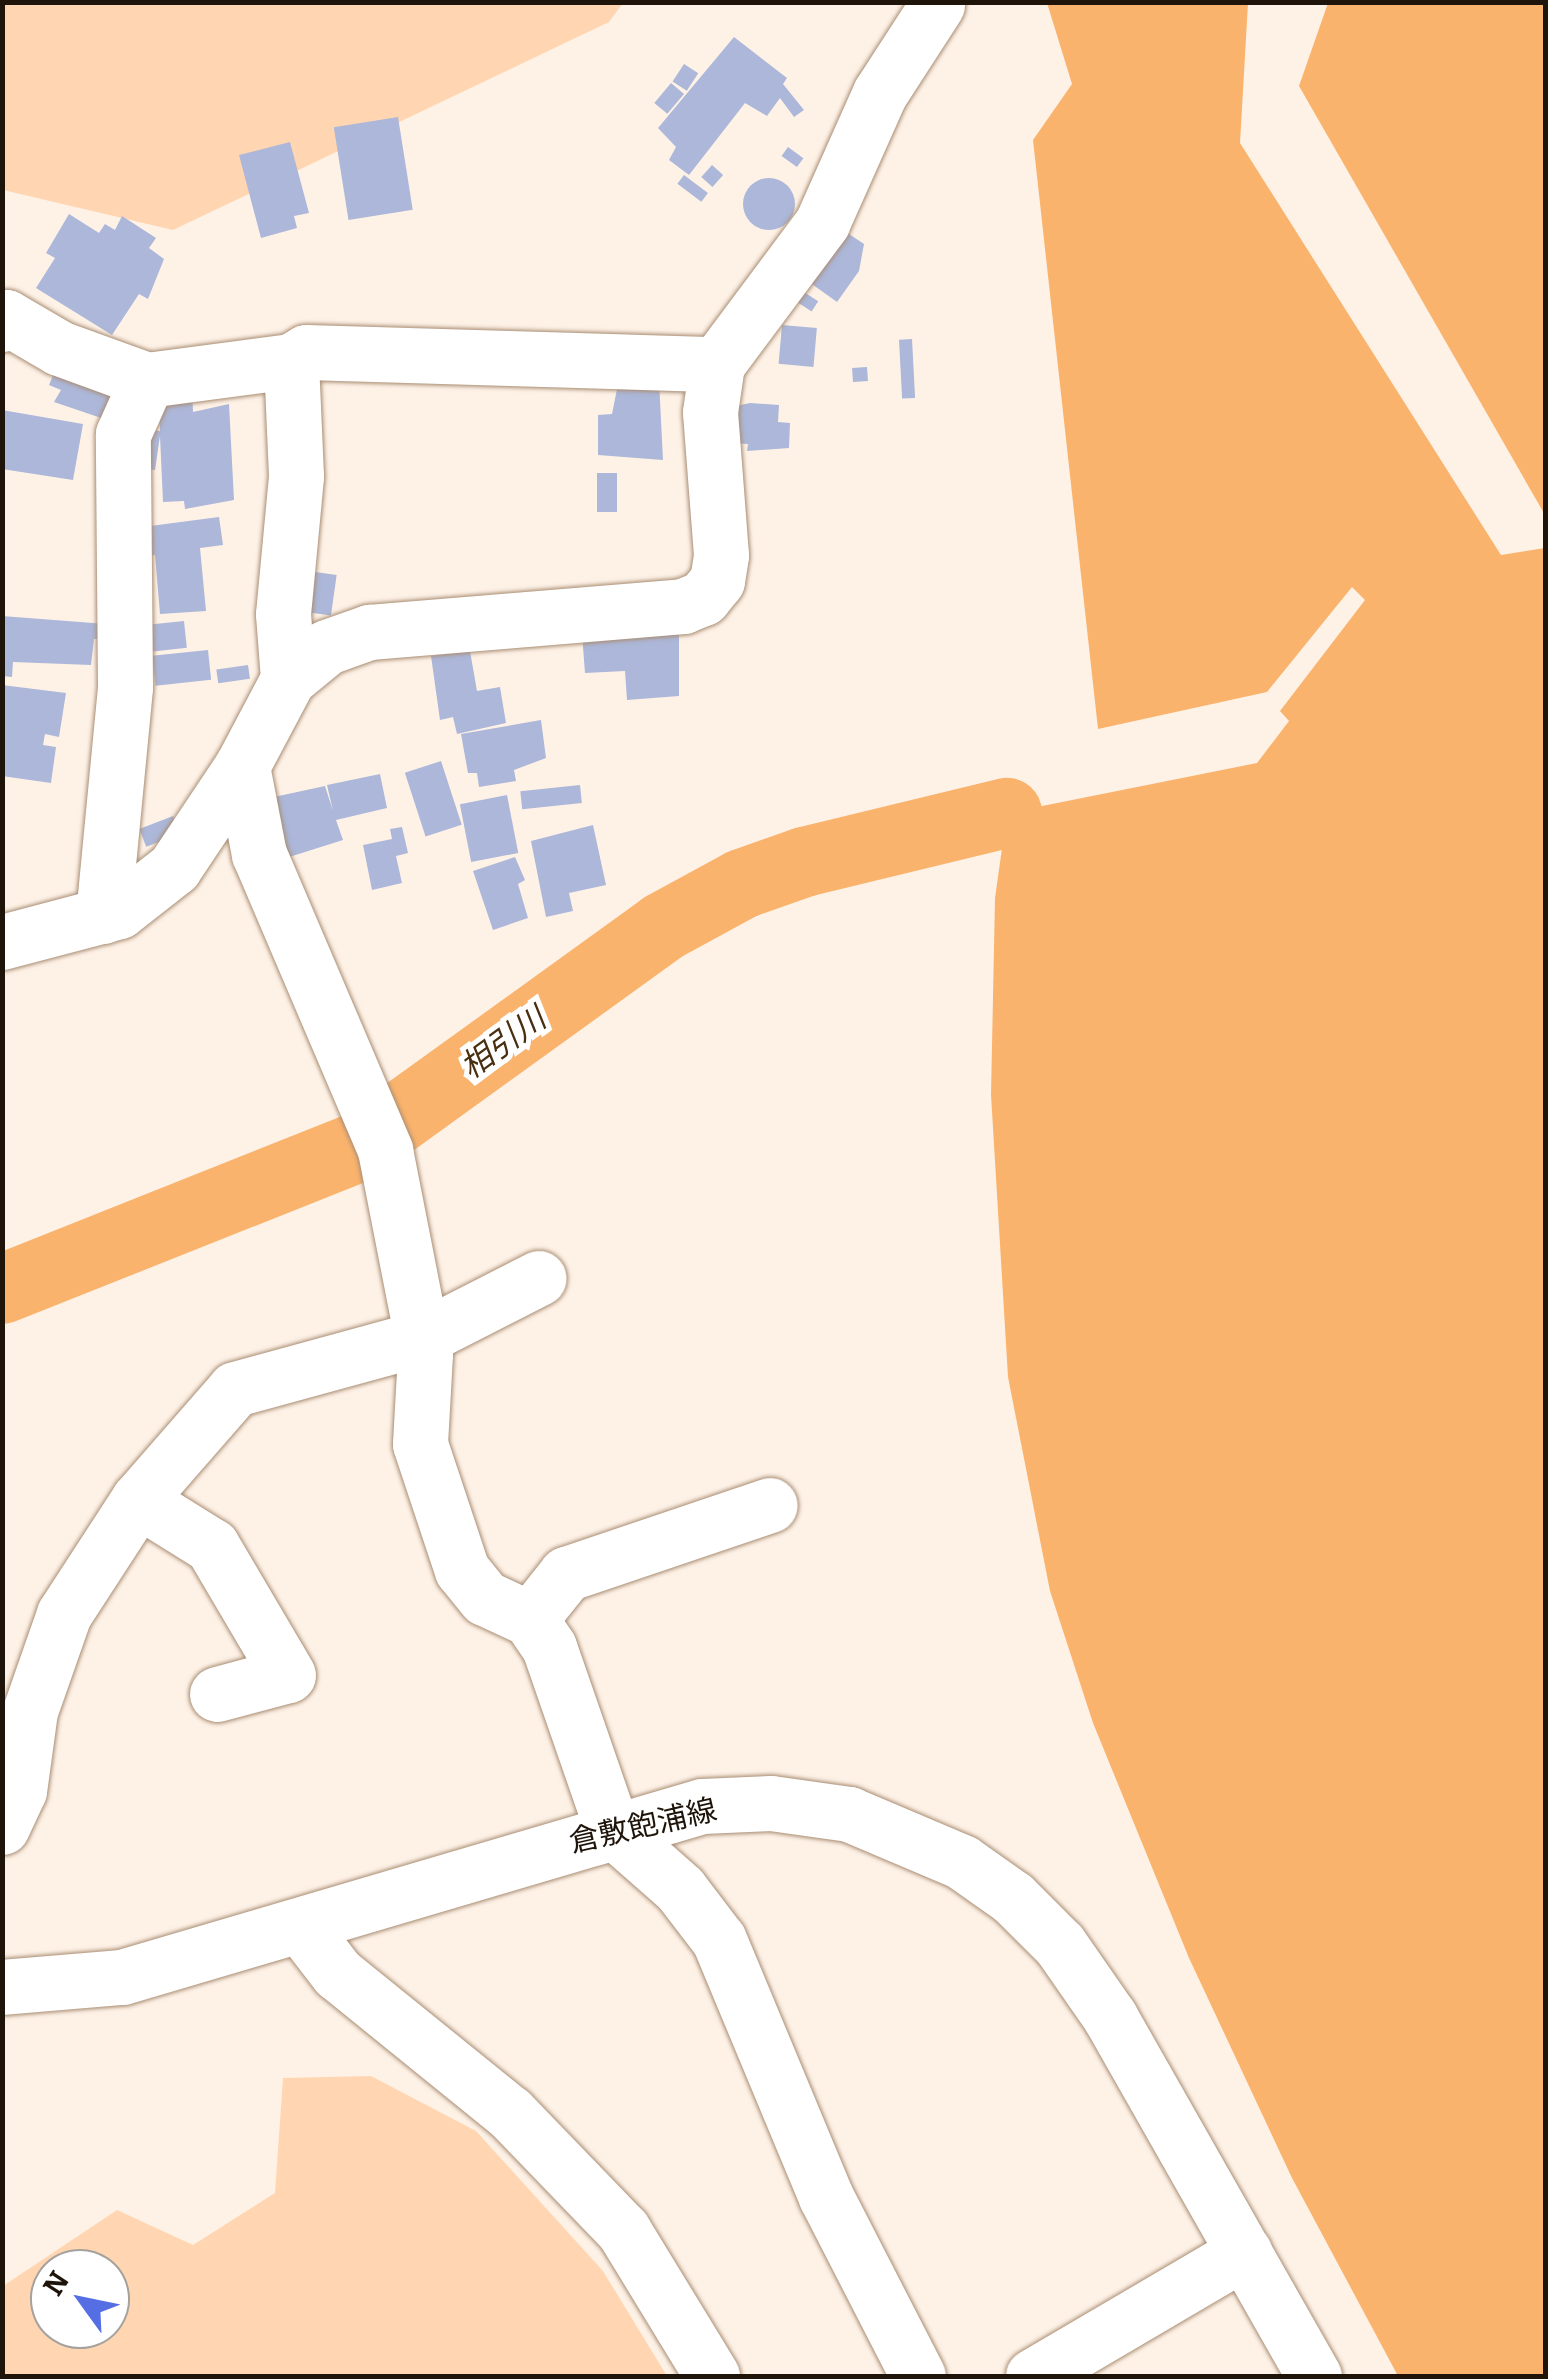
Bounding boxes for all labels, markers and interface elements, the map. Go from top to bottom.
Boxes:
water label: 相引川 [453,999,553,1087]
street label: 倉敷飽浦線 [566,1792,720,1860]
north arrow [30,2249,130,2349]
text: N [36,2265,76,2302]

